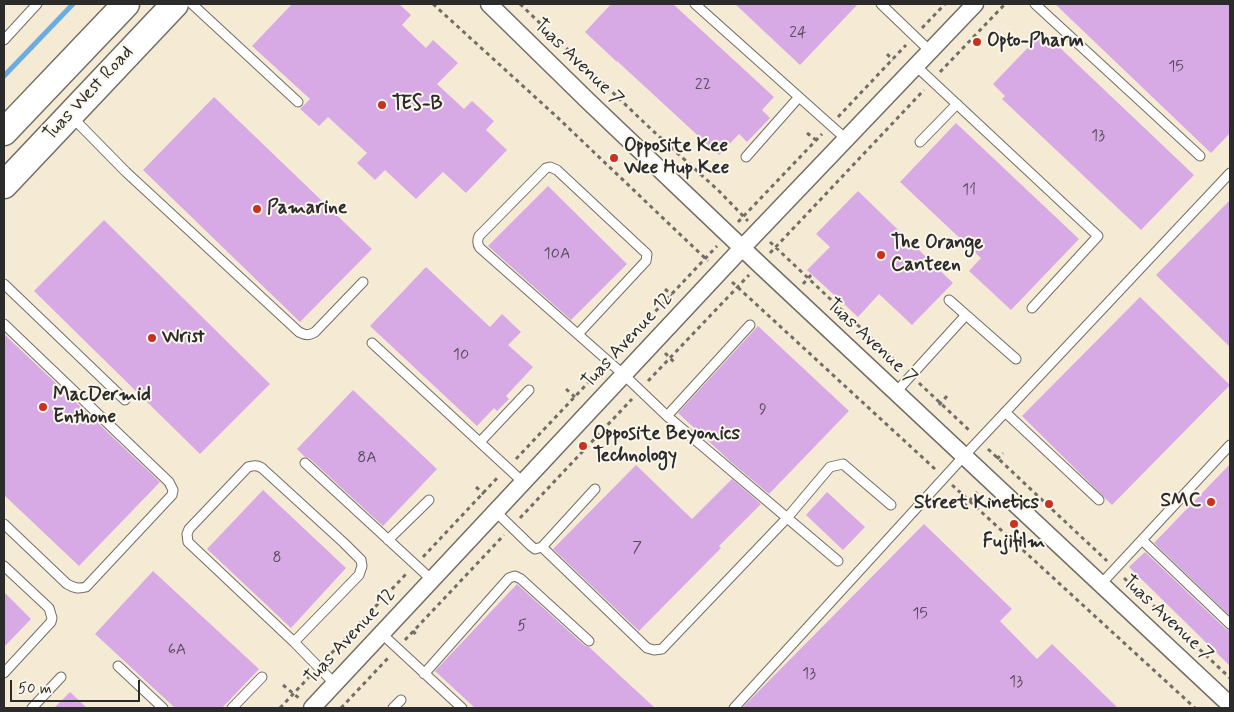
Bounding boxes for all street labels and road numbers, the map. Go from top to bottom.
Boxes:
street label: Tuas Avenue 7 [528,15,628,111]
street label: Tuas West Road [39,42,139,146]
street label: Tuas Avenue 12 [578,288,678,394]
street label: Tuas Avenue 7 [821,294,921,390]
street label: Tuas Avenue 7 [1117,571,1217,667]
street label: Tuas Avenue 12 [301,584,401,690]

